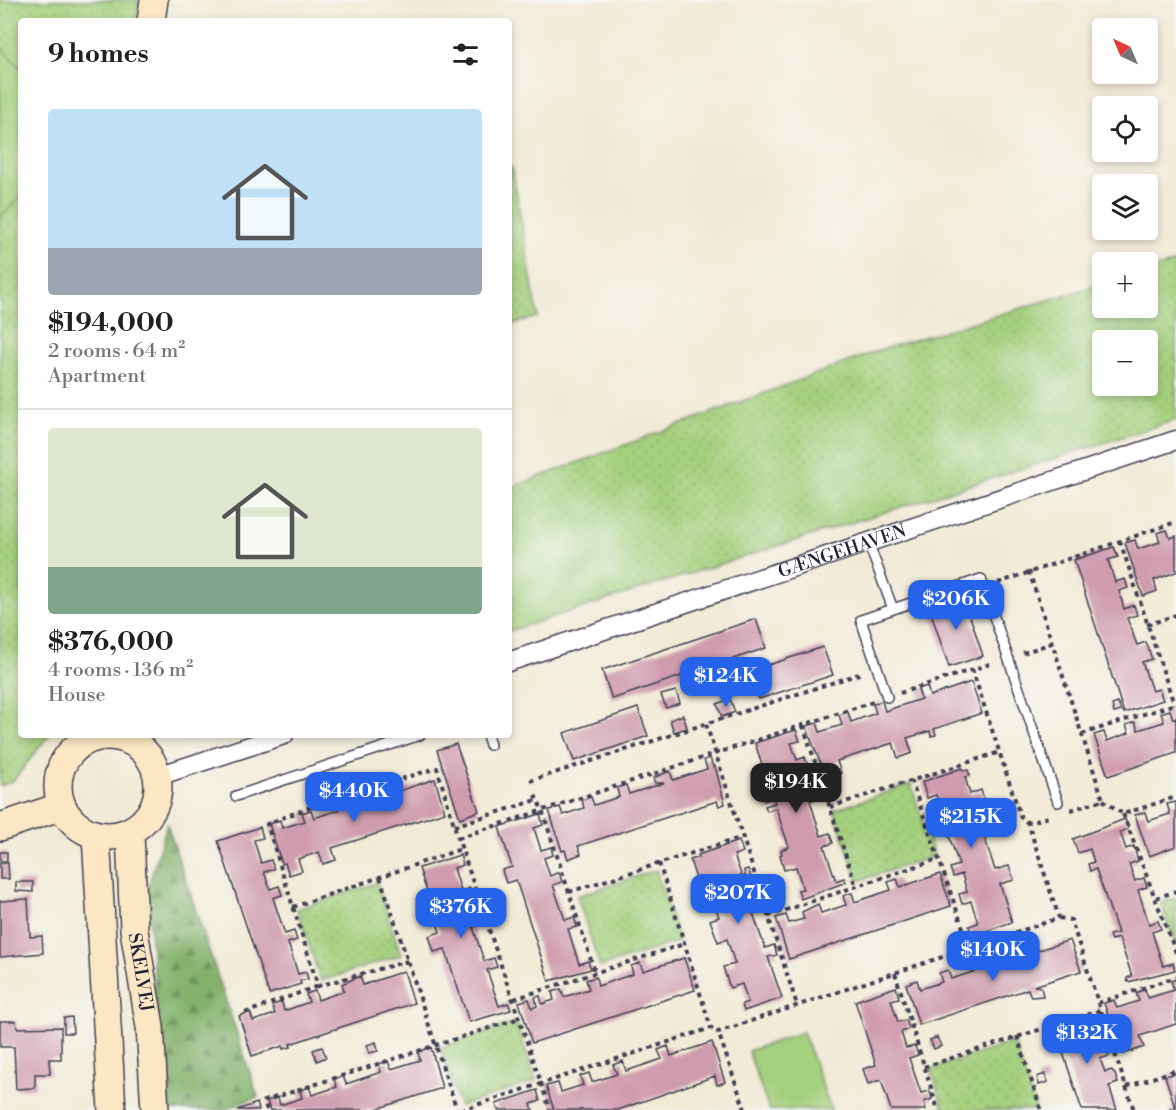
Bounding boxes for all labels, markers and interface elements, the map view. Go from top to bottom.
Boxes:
north arrow [1092,18,1158,84]
map controls [1092,18,1158,396]
text: 9 homes [48,38,149,70]
icon: filters [449,38,482,71]
button: locate [1092,96,1158,162]
icon: home [211,148,319,256]
button: layers [1092,174,1158,240]
button: + [1092,252,1158,318]
text: $194,000 [48,307,174,339]
button: − [1092,330,1158,396]
text: 2 rooms · 64 m² [48,339,185,364]
text: Apartment [48,364,146,389]
icon: home [211,467,319,575]
street label: GÆNGEHAVEN [775,519,910,583]
pin: $206K [914,580,998,631]
text: $206K [922,587,990,612]
text: $376,000 [48,626,174,658]
pin: $124K [684,657,768,708]
text: 4 rooms · 136 m² [48,658,193,683]
text: $124K [694,664,758,689]
text: House [48,683,106,708]
pin: $194K [754,763,838,814]
text: $194K [764,770,828,795]
pin: $440K [312,772,396,823]
text: $440K [319,779,389,804]
pin: $215K [929,798,1013,849]
text: $215K [940,805,1002,830]
pin: $207K [696,874,780,925]
text: $207K [705,881,771,906]
pin: $376K [419,888,503,939]
text: $376K [429,895,493,920]
street label: SKELVEJ [123,931,158,1014]
pin: $140K [951,931,1035,982]
text: $140K [961,938,1025,963]
pin: $132K [1045,1014,1129,1065]
text: $132K [1056,1021,1118,1046]

